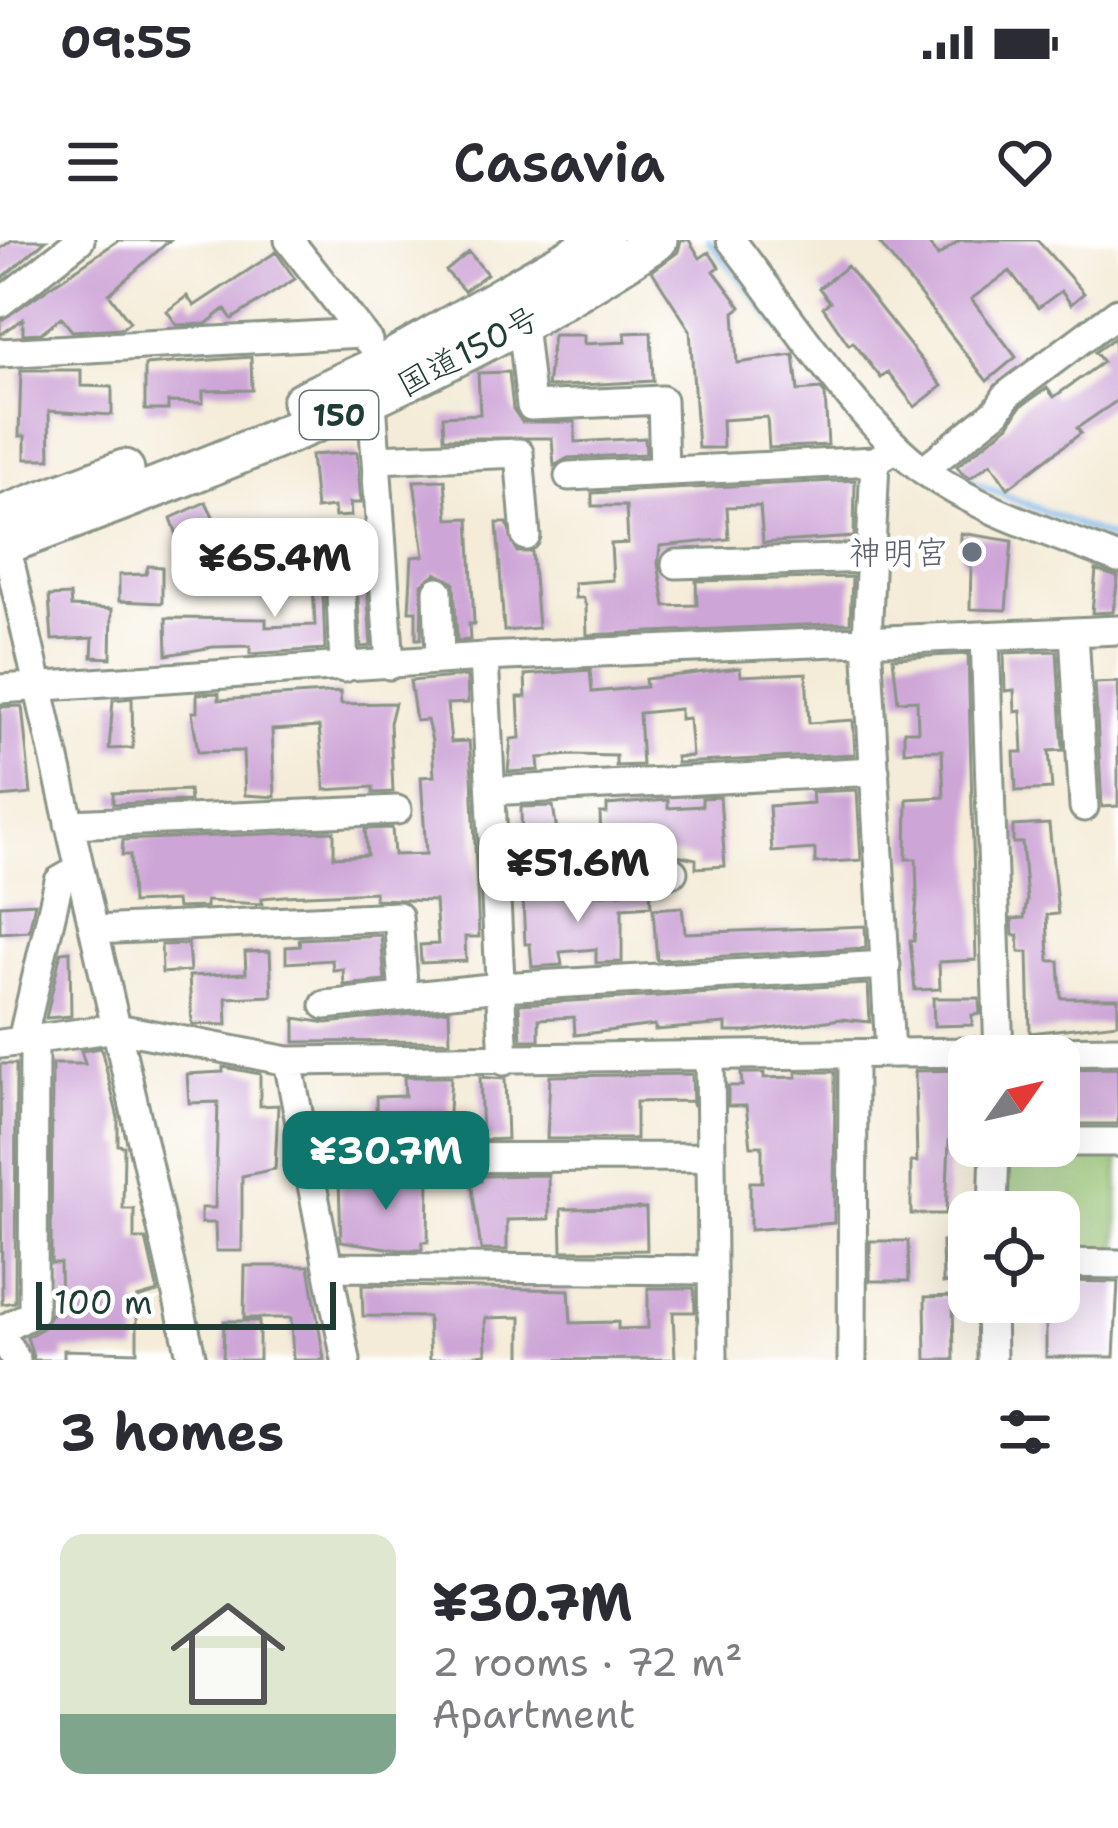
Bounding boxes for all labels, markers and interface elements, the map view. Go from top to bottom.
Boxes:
text: 09:55 [60,12,192,72]
text: Casavia [453,126,665,198]
icon: menu [60,129,126,195]
icon: heart [992,129,1058,195]
street label: 国道150号 [389,295,547,407]
road number: 150 [300,391,378,439]
pin: ¥65.4M [177,518,373,620]
place label: 神明宮 [849,530,948,575]
text: ¥65.4M [198,531,352,583]
marker: 神明宮 [959,539,985,565]
pin: ¥51.6M [480,823,676,925]
text: ¥51.6M [506,836,650,888]
north arrow [948,1035,1080,1167]
map controls [948,1035,1080,1323]
pin: ¥30.7M [288,1111,484,1213]
text: ¥30.7M [309,1124,463,1176]
button: locate [948,1191,1080,1323]
scale bar [36,1276,336,1329]
text: 100 m [54,1280,153,1325]
text: 3 homes [60,1398,284,1466]
icon: filters [992,1399,1058,1465]
text: ¥30.7M [432,1568,632,1636]
icon: home [156,1582,300,1726]
text: 2 rooms · 72 m² [432,1636,743,1688]
text: Apartment [432,1688,635,1740]

